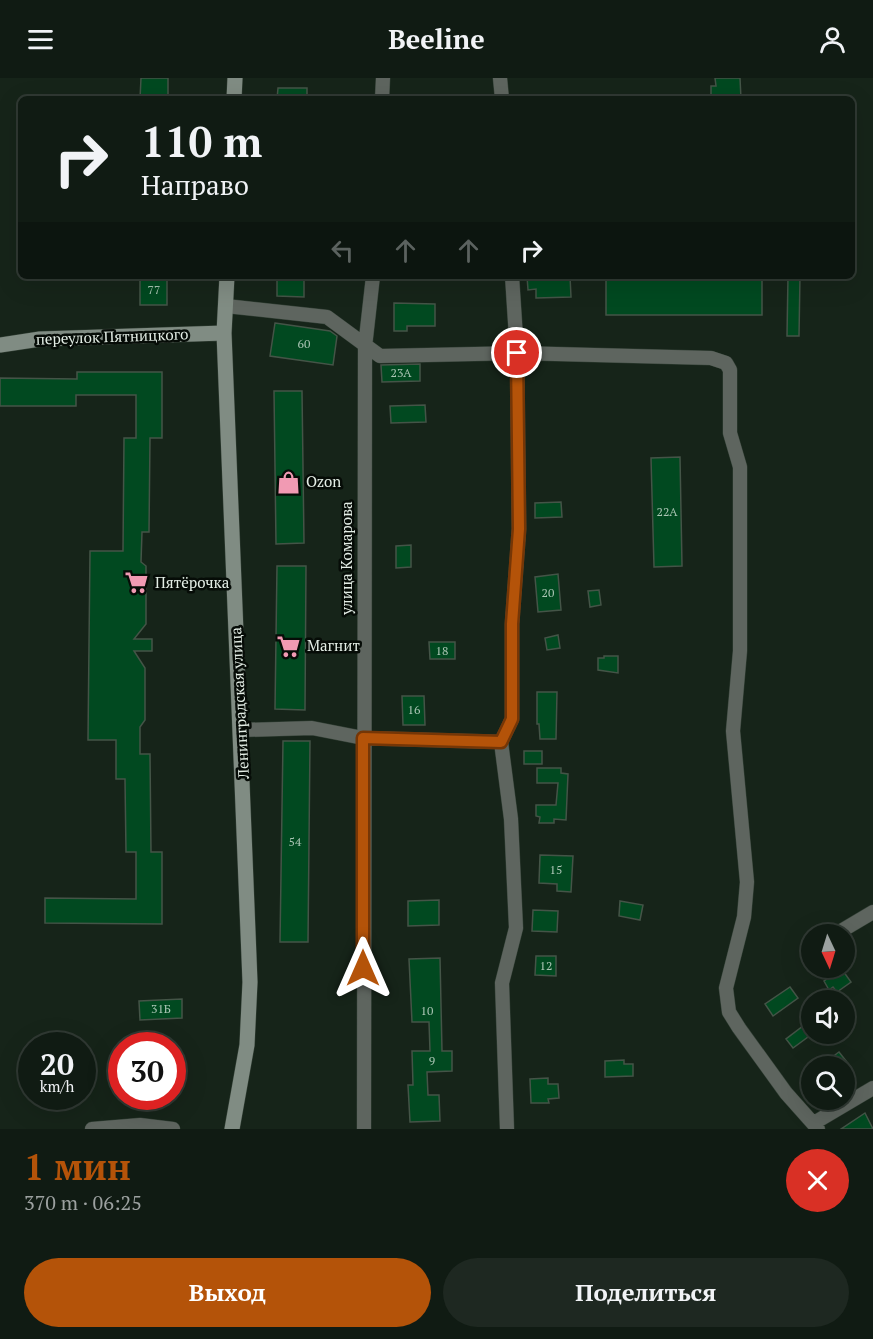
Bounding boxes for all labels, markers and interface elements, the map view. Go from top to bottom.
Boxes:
text: Beeline [388,21,485,57]
icon: menu [24,23,57,56]
icon: person [816,23,849,56]
text: 110 m [141,113,262,169]
icon: right [42,120,120,198]
text: Направо [141,167,249,203]
icon: left [326,234,359,267]
icon: ahead [389,234,422,267]
icon: ahead [452,234,485,267]
icon: right [515,234,548,267]
house number: 77 [148,282,160,297]
street label: переулок Пятницкого [35,323,189,349]
pin [491,327,542,378]
house number: 60 [298,336,310,351]
icon: arrive [500,336,533,369]
house number: 23А [391,365,412,380]
shop icon: Ozon [275,469,301,495]
place label: Ozon [306,471,341,491]
street label: улица Комарова [336,501,356,616]
house number: 22А [657,504,678,519]
supermarket icon: Пятёрочка [124,570,150,596]
place label: Пятёрочка [155,572,230,592]
house number: 20 [542,585,554,600]
street label: Ленинградская улица [225,626,253,780]
supermarket icon: Магнит [276,633,302,659]
place label: Магнит [307,635,360,655]
house number: 18 [436,643,448,658]
house number: 16 [408,702,421,717]
house number: 54 [289,834,302,849]
house number: 15 [550,862,562,877]
north arrow [801,924,855,978]
map controls [801,924,855,1110]
position arrow [331,936,395,1000]
house number: 12 [540,958,552,973]
button: sound [801,990,855,1044]
house number: 31Б [151,1001,171,1016]
house number: 10 [421,1003,433,1018]
speed limit sign: 30 [108,1032,186,1110]
text: 20 [40,1044,74,1084]
house number: 9 [429,1053,435,1068]
button: search [801,1056,855,1110]
text: km/h [40,1076,74,1096]
text: 1 мин [24,1143,131,1190]
button: close [786,1149,849,1212]
text: 370 m · 06:25 [24,1189,142,1216]
button: Выход [24,1258,431,1327]
button: Поделиться [443,1258,849,1327]

